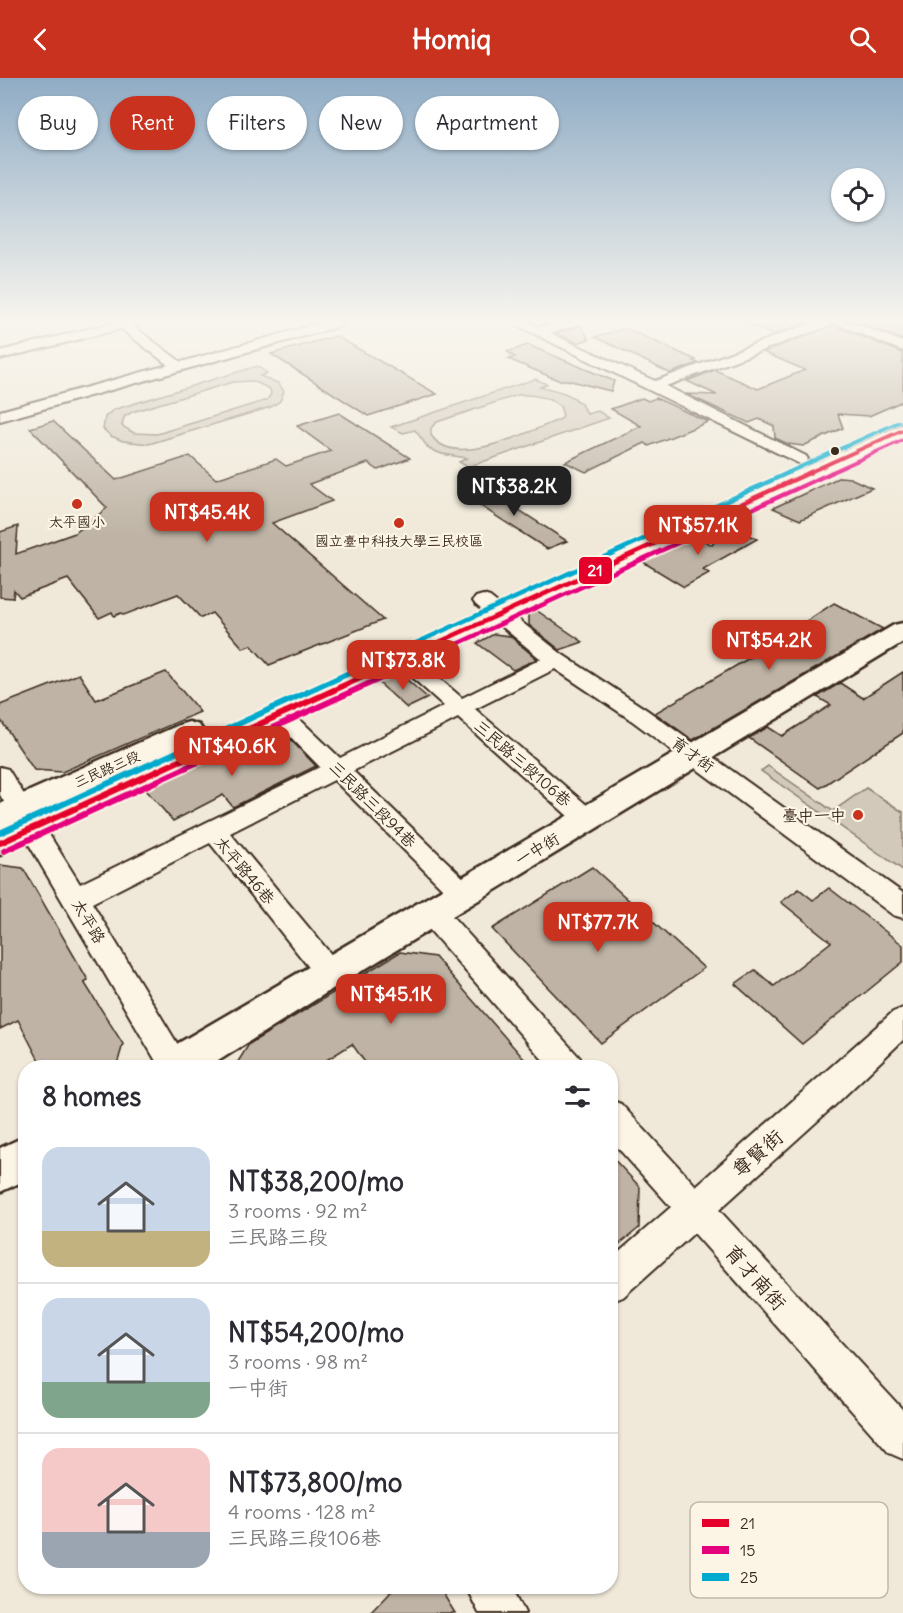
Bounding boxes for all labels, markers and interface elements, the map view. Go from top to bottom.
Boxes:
text: Homiq [412,22,491,56]
icon: back [24,23,57,56]
icon: search [846,23,879,56]
chip: Buy [18,96,98,150]
chip: Rent [110,96,195,150]
chip: Filters [207,96,307,150]
chip: New [319,96,403,150]
chip: Apartment [415,96,559,150]
map controls [831,168,885,222]
button: locate [831,168,885,222]
unlabelled marker [829,445,841,457]
pin: NT$38.2K [452,466,576,517]
text: NT$38.2K [471,473,557,498]
pin: NT$45.4K [145,492,269,543]
marker: 太平國小 [70,497,84,511]
text: NT$45.4K [164,499,250,524]
pin: NT$57.1K [636,505,760,556]
text: NT$57.1K [658,512,738,537]
place label: 太平國小 [49,513,105,531]
marker: 國立臺中科技大學三民校區 [392,516,406,530]
place label: 國立臺中科技大學三民校區 [315,532,483,550]
line badge: 21 [578,556,613,585]
text: 21 [587,560,603,580]
pin: NT$54.2K [707,620,831,671]
text: NT$54.2K [726,627,812,652]
pin: NT$73.8K [341,640,465,691]
text: NT$73.8K [361,647,445,672]
street label: 三民路三段106巷 [470,715,576,811]
pin: NT$40.6K [170,726,294,777]
street label: 育才街 [668,732,718,776]
text: NT$40.6K [188,733,276,758]
street label: 三民路三段 [71,747,143,791]
street label: 三民路三段94巷 [325,756,421,852]
place label: 臺中一中 [782,805,846,825]
marker: 臺中一中 [851,808,865,822]
street label: 一中街 [511,828,563,870]
street label: 太平路46巷 [211,832,279,908]
street label: 太平路 [68,895,110,947]
pin: NT$77.7K [536,902,660,953]
text: NT$77.7K [557,909,639,934]
pin: NT$45.1K [329,974,453,1025]
text: NT$45.1K [350,981,432,1006]
text: 8 homes [42,1080,141,1113]
icon: filters [561,1080,594,1113]
street label: 尊賢街 [726,1124,788,1182]
text: NT$38,200/mo [228,1165,404,1198]
icon: home [90,1171,162,1243]
text: 3 rooms · 92 m² [228,1198,367,1223]
text: 三民路三段 [228,1224,328,1249]
street label: 育才南街 [720,1239,792,1315]
text: NT$54,200/mo [228,1316,404,1349]
icon: home [90,1322,162,1394]
text: 3 rooms · 98 m² [228,1349,368,1374]
text: 一中街 [228,1375,288,1400]
text: NT$73,800/mo [228,1466,402,1499]
icon: home [90,1472,162,1544]
text: 4 rooms · 128 m² [228,1499,376,1524]
legend [690,1502,888,1598]
text: 21 [740,1513,755,1533]
text: 三民路三段106巷 [228,1525,381,1550]
text: 15 [740,1540,756,1560]
text: 25 [740,1567,758,1587]

